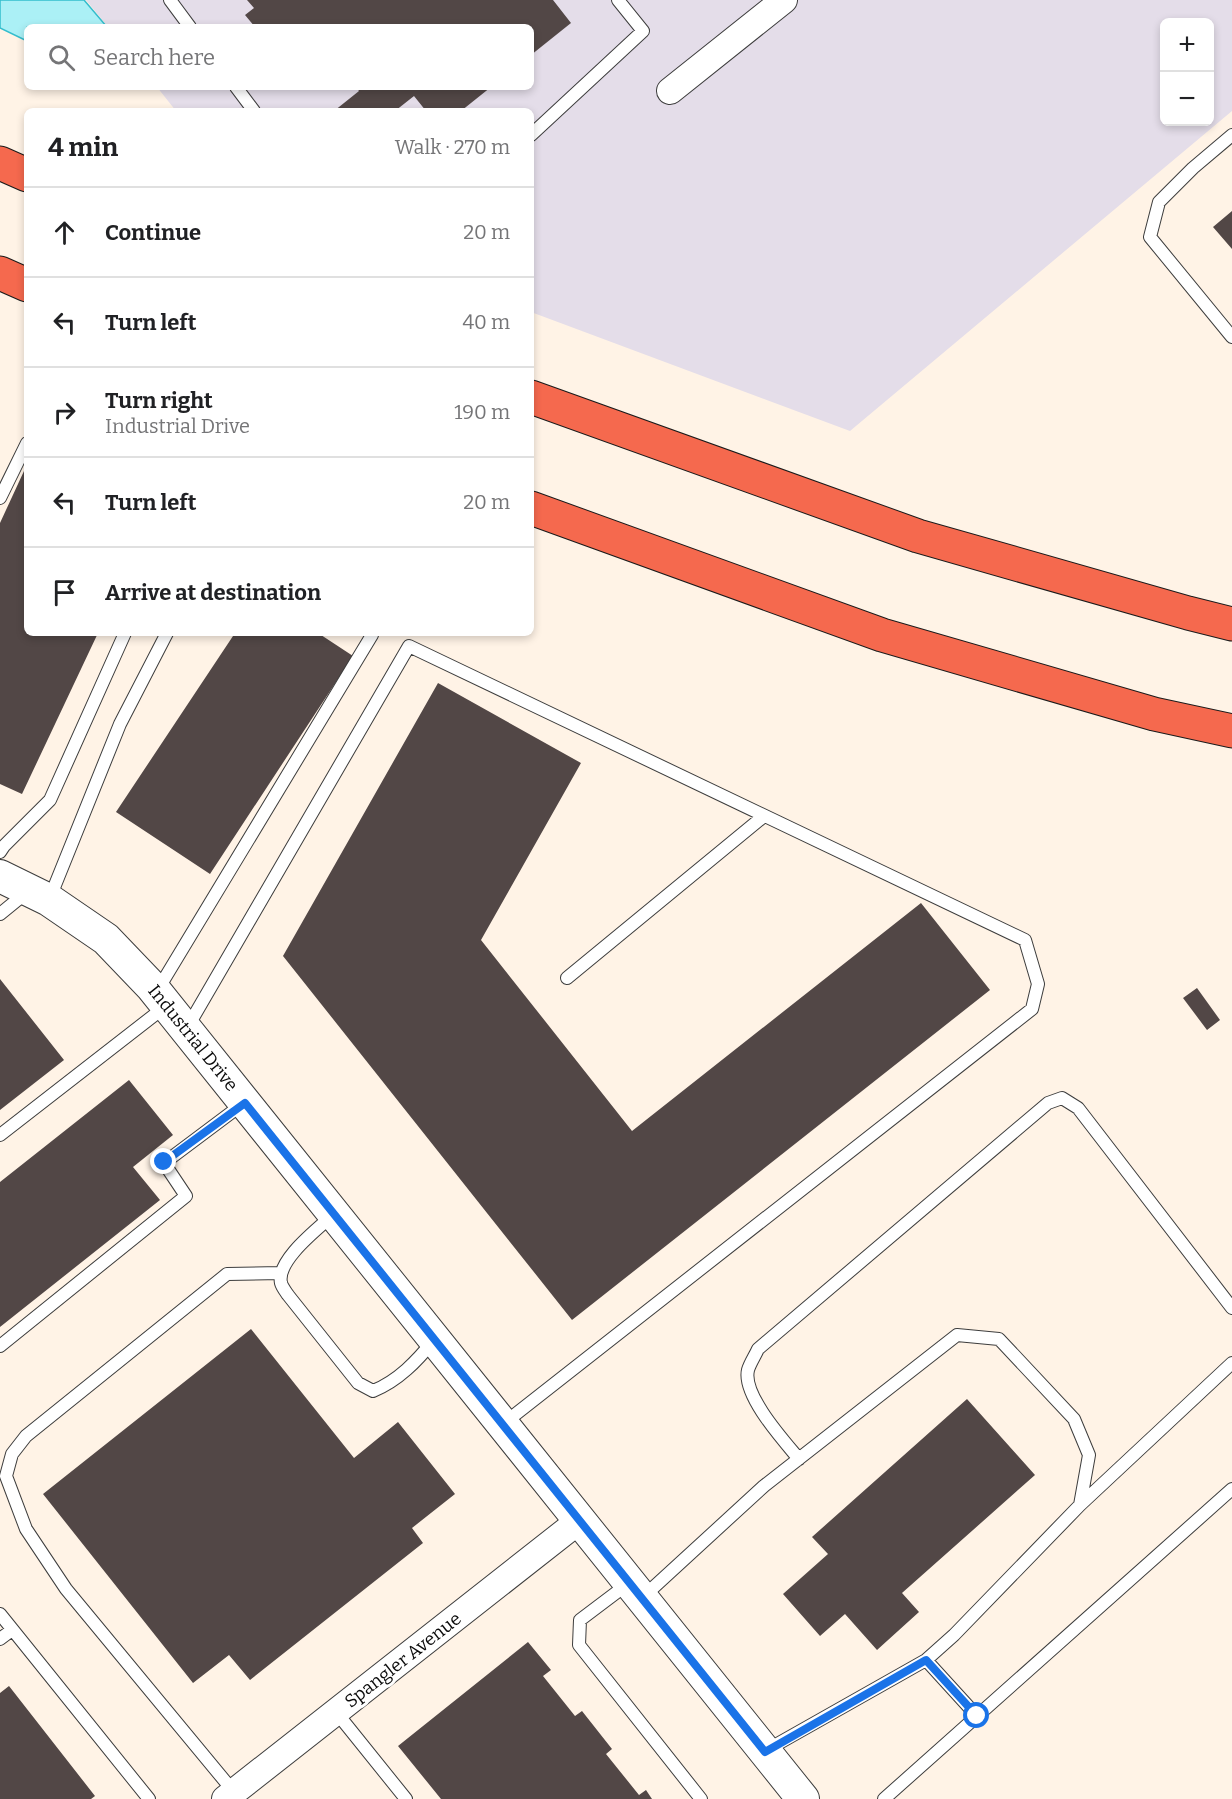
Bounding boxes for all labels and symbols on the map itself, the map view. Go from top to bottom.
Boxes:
street label: Industrial Drive [143,980,243,1096]
route end [150,1148,176,1174]
street label: Spangler Avenue [340,1608,466,1712]
route start [963,1702,989,1728]

